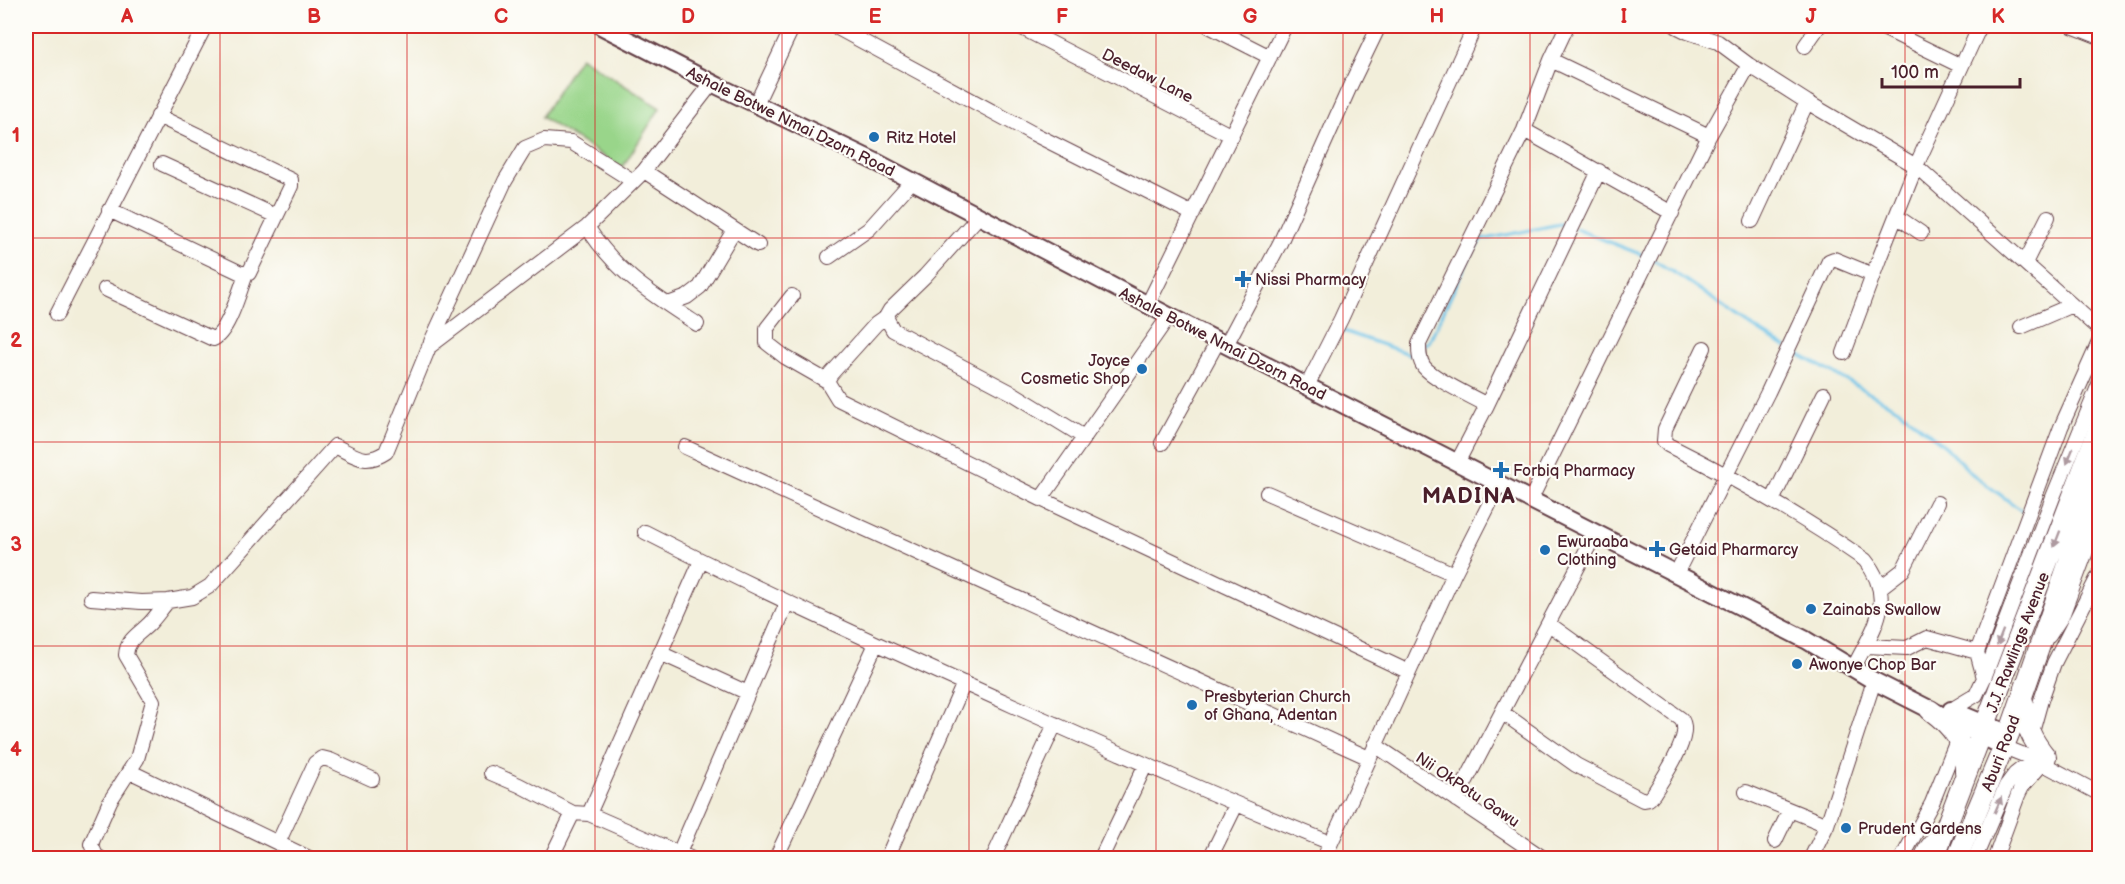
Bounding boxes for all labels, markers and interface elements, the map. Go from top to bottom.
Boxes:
text: A [120,5,134,29]
text: B [307,5,321,29]
text: C [494,5,508,29]
text: D [681,5,695,29]
text: E [869,5,882,29]
text: F [1056,5,1068,29]
text: G [1243,5,1258,29]
text: H [1430,5,1444,29]
text: I [1621,5,1627,29]
text: J [1806,5,1818,29]
text: K [1991,5,2005,29]
street label: Deedaw Lane [1098,45,1197,108]
scale bar [1882,51,2020,89]
text: 100 m [1891,62,1939,83]
street label: Ashale Botwe Nmai Dzorn Road [683,63,898,181]
text: 1 [12,124,20,148]
place label: Ritz Hotel [886,129,956,148]
marker: Ritz Hotel [867,130,881,144]
place label: Nissi Pharmacy [1255,271,1367,290]
marker: Nissi Pharmacy [1236,272,1250,286]
street label: Ashale Botwe Nmai Dzorn Road [1116,284,1329,405]
text: 2 [10,329,22,353]
place label: Joyce Cosmetic Shop [1021,352,1131,389]
marker: Joyce Cosmetic Shop [1135,362,1149,376]
one-way arrow [2065,447,2074,465]
place label: Forbiq Pharmacy [1513,462,1636,481]
marker: Forbiq Pharmacy [1494,463,1508,477]
district label: MADINA [1422,483,1516,510]
one-way arrow [2052,530,2061,548]
text: 3 [10,533,22,557]
place label: Ewuraaba Clothing [1557,533,1629,570]
place label: Getaid Pharmarcy [1669,541,1799,560]
marker: Getaid Pharmarcy [1650,542,1664,556]
marker: Ewuraaba Clothing [1538,543,1552,557]
street label: J.J. Rawlings Avenue [1983,569,2054,715]
place label: Zainabs Swallow [1822,601,1941,620]
marker: Zainabs Swallow [1804,602,1818,616]
one-way arrow [1995,629,2004,647]
place label: Awonye Chop Bar [1809,656,1936,675]
marker: Awonye Chop Bar [1790,657,1804,671]
place label: Presbyterian Church of Ghana, Adentan [1204,688,1351,725]
marker: Presbyterian Church of Ghana, Adentan [1185,698,1199,712]
street label: Aburi Road [1978,713,2025,794]
text: 4 [10,738,22,762]
street label: Nii OkPotu Gawu [1412,749,1523,832]
one-way arrow [1993,795,2003,813]
place label: Prudent Gardens [1858,820,1982,839]
marker: Prudent Gardens [1839,821,1853,835]

